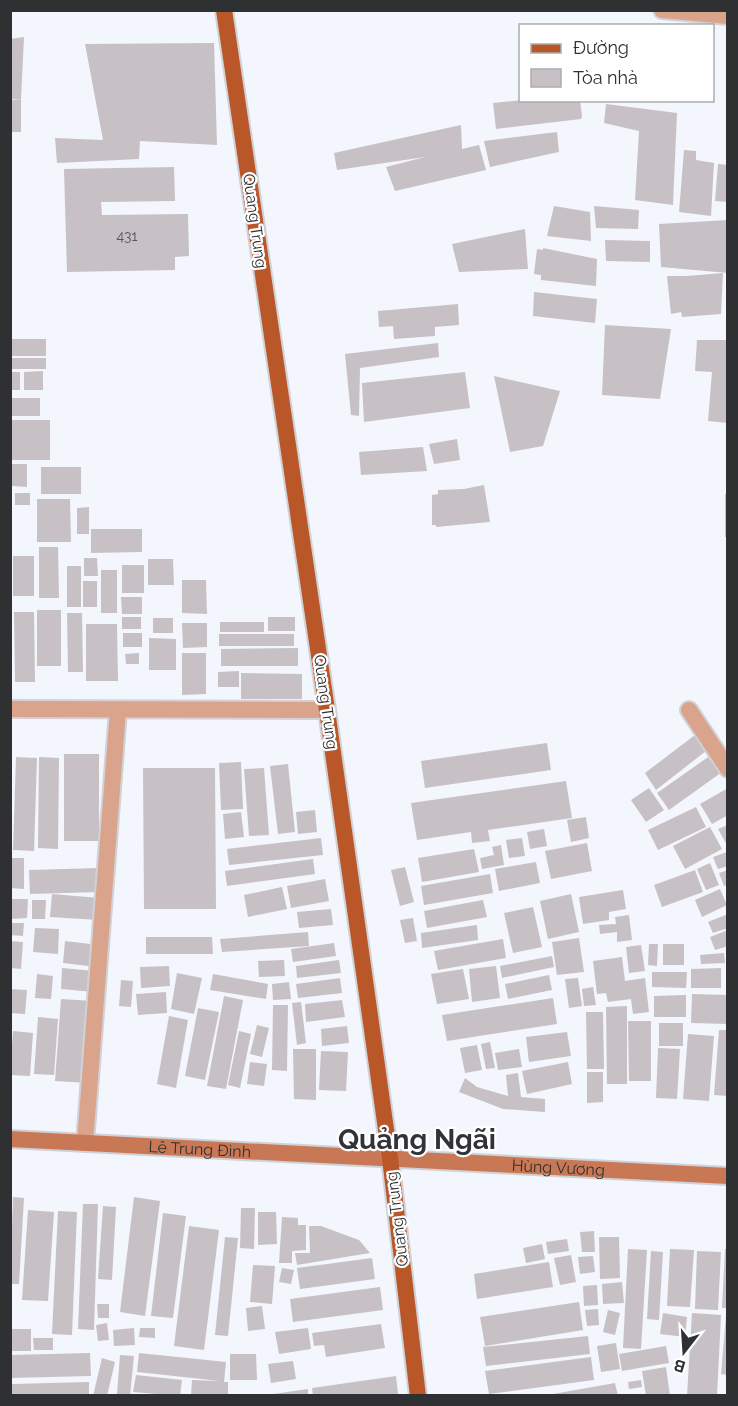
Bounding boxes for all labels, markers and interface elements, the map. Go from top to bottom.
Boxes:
legend [519,24,714,102]
text: Đường [573,37,629,58]
text: Tòa nhà [573,67,638,88]
street label: Quang Trung [239,172,271,270]
house number: 431 [116,228,138,244]
street label: Quang Trung [310,653,342,751]
district label: Quảng Ngãi [338,1123,496,1156]
street label: Lê Trung Đình [148,1137,252,1161]
street label: Hùng Vương [511,1155,605,1179]
street label: Quang Trung [382,1170,412,1268]
north arrow [654,1322,714,1382]
text: B [672,1355,688,1377]

